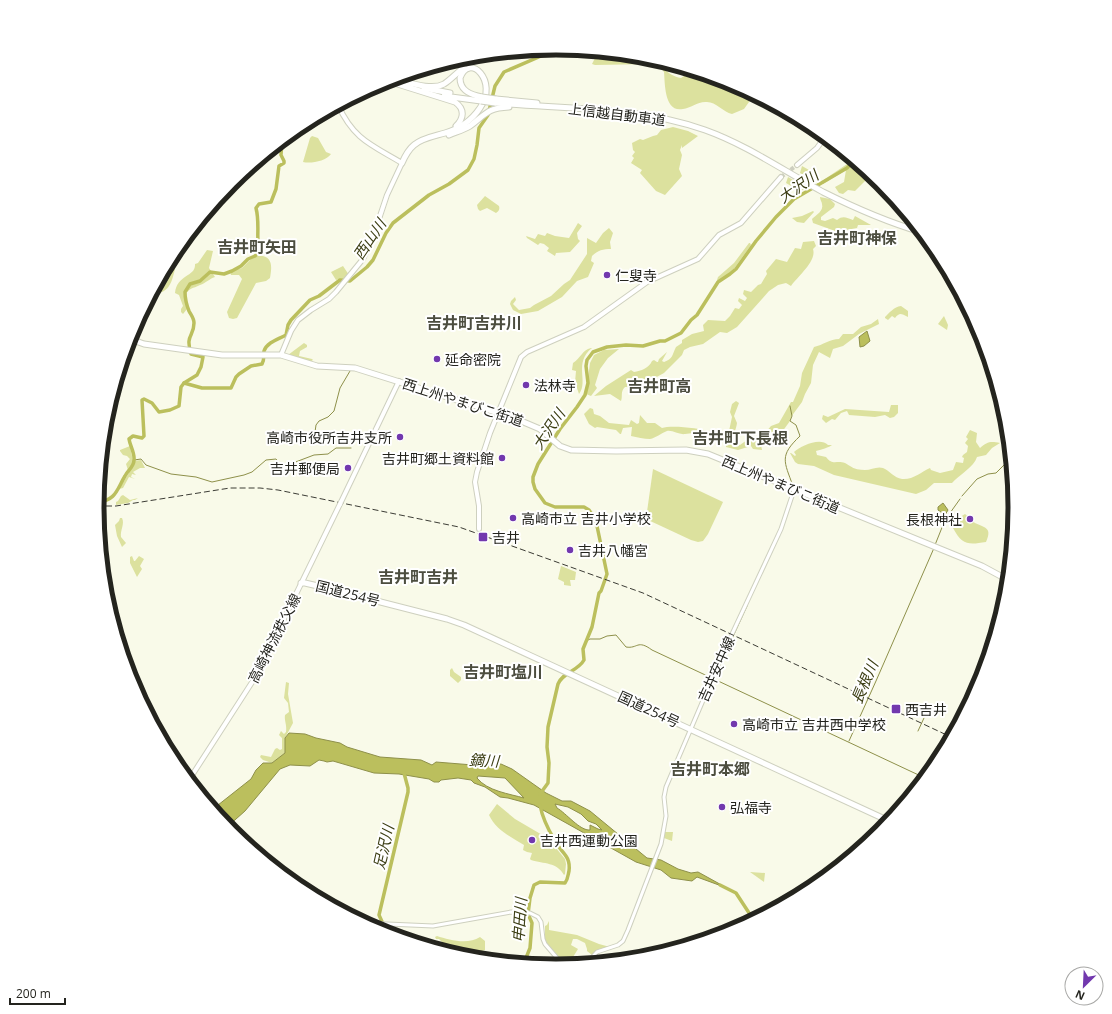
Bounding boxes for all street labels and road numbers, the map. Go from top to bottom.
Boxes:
street label: 上信越自動車道 [567,99,667,129]
street label: 西上州やまびこ街道 [400,373,526,431]
street label: 西上州やまびこ街道 [719,451,843,517]
street label: 国道254号 [314,576,382,610]
street label: 高崎神流秩父線 [243,590,305,686]
street label: 吉井安中線 [693,633,739,705]
street label: 国道254号 [615,686,683,732]

